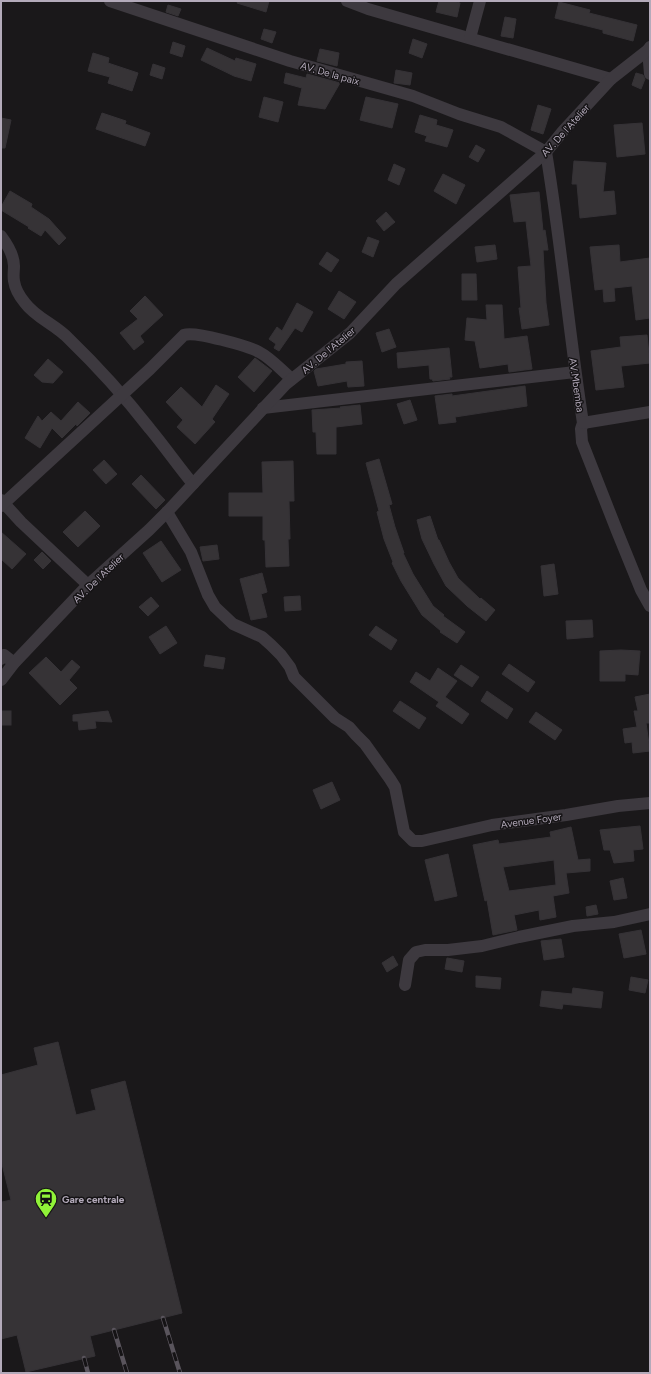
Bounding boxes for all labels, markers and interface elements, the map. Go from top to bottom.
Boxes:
street label: AV. De la paix [299,59,361,88]
street label: AV. De l'Atelier [538,101,593,159]
street label: AV. De l'Atelier [299,324,358,377]
street label: AV.Mbemba [566,357,587,413]
street label: AV. De l'Atelier [70,550,127,606]
street label: Avenue Foyer [500,810,563,831]
station icon: Gare centrale [33,1186,59,1219]
place label: Gare centrale [62,1193,125,1206]

